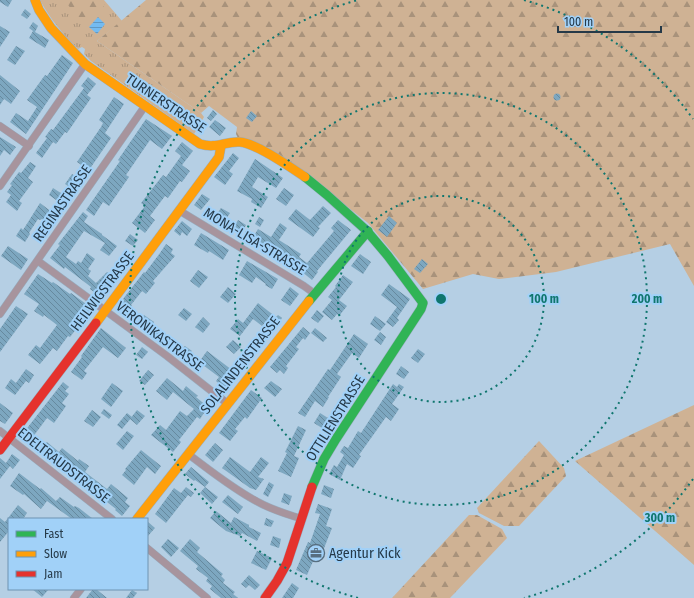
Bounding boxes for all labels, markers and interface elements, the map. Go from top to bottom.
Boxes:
scale bar [558,8,661,34]
text: 100 m [564,15,593,29]
street label: TURNERSTRASSE [122,70,210,137]
street label: REGINASTRASSE [30,161,95,245]
street label: MONA-LISA-STRASSE [200,204,309,279]
street label: HEILWIGSTRASSE [67,248,138,334]
centre of rings [434,292,448,306]
text: 100 m [529,292,559,306]
text: 200 m [631,292,662,306]
street label: VERONIKASTRASSE [113,298,207,375]
street label: SOLALINDENSTRASSE [197,313,284,418]
street label: OTTILIENSTRASSE [302,372,369,464]
street label: EDELTRAUDSTRASSE [14,424,114,507]
text: 300 m [644,511,675,525]
legend [8,518,148,590]
text: Fast [44,527,63,541]
office icon: Agentur Kick [306,543,326,563]
place label: Agentur Kick [329,545,401,562]
text: Slow [44,547,67,561]
text: Jam [44,567,62,581]

